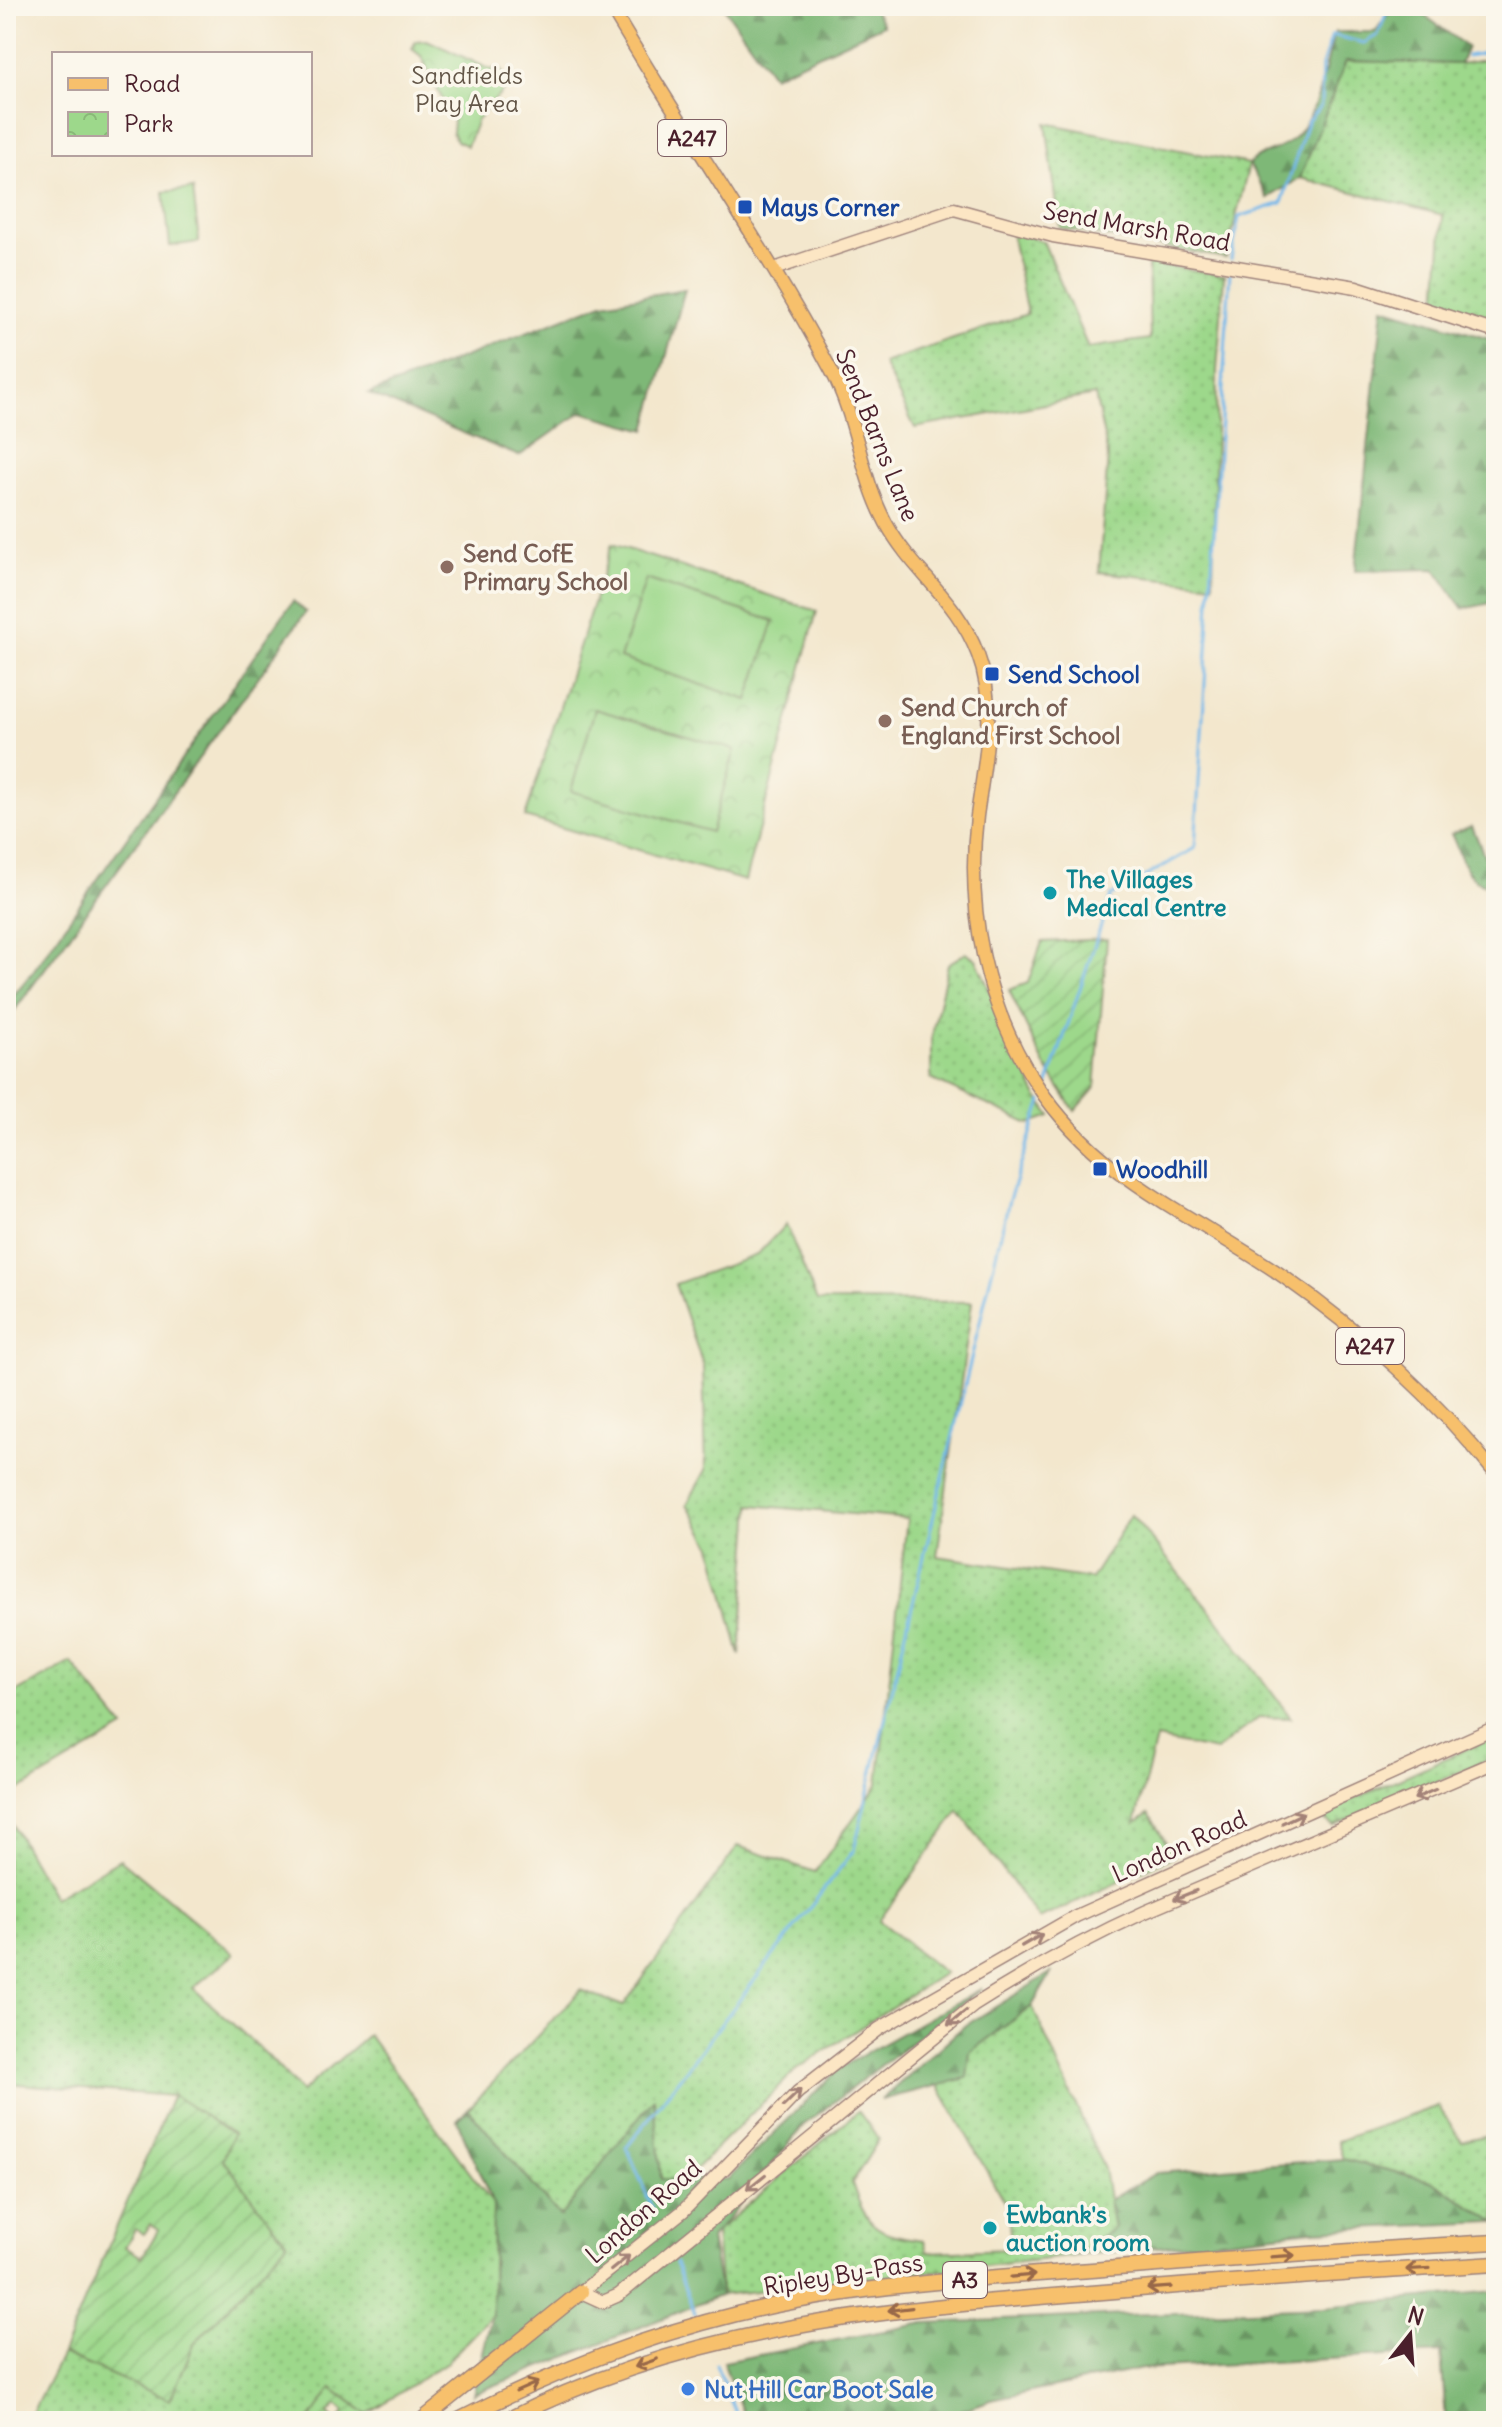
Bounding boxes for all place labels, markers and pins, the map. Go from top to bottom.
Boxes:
place label: Mays Corner [761,192,900,222]
marker: Mays Corner [736,198,754,216]
place label: Send CofE Primary School [463,538,628,596]
marker: Send CofE Primary School [438,558,456,576]
place label: Send School [1008,659,1140,689]
marker: Send School [983,665,1001,683]
place label: Send Church of England First School [901,692,1120,750]
marker: Send Church of England First School [876,712,894,730]
place label: The Villages Medical Centre [1066,864,1226,922]
marker: The Villages Medical Centre [1041,884,1059,902]
place label: Woodhill [1116,1154,1208,1184]
marker: Woodhill [1091,1160,1109,1178]
place label: Ewbank's auction room [1006,2199,1150,2257]
marker: Ewbank's auction room [981,2219,999,2237]
place label: Nut Hill Car Boot Sale [704,2374,934,2404]
marker: Nut Hill Car Boot Sale [679,2380,697,2398]

